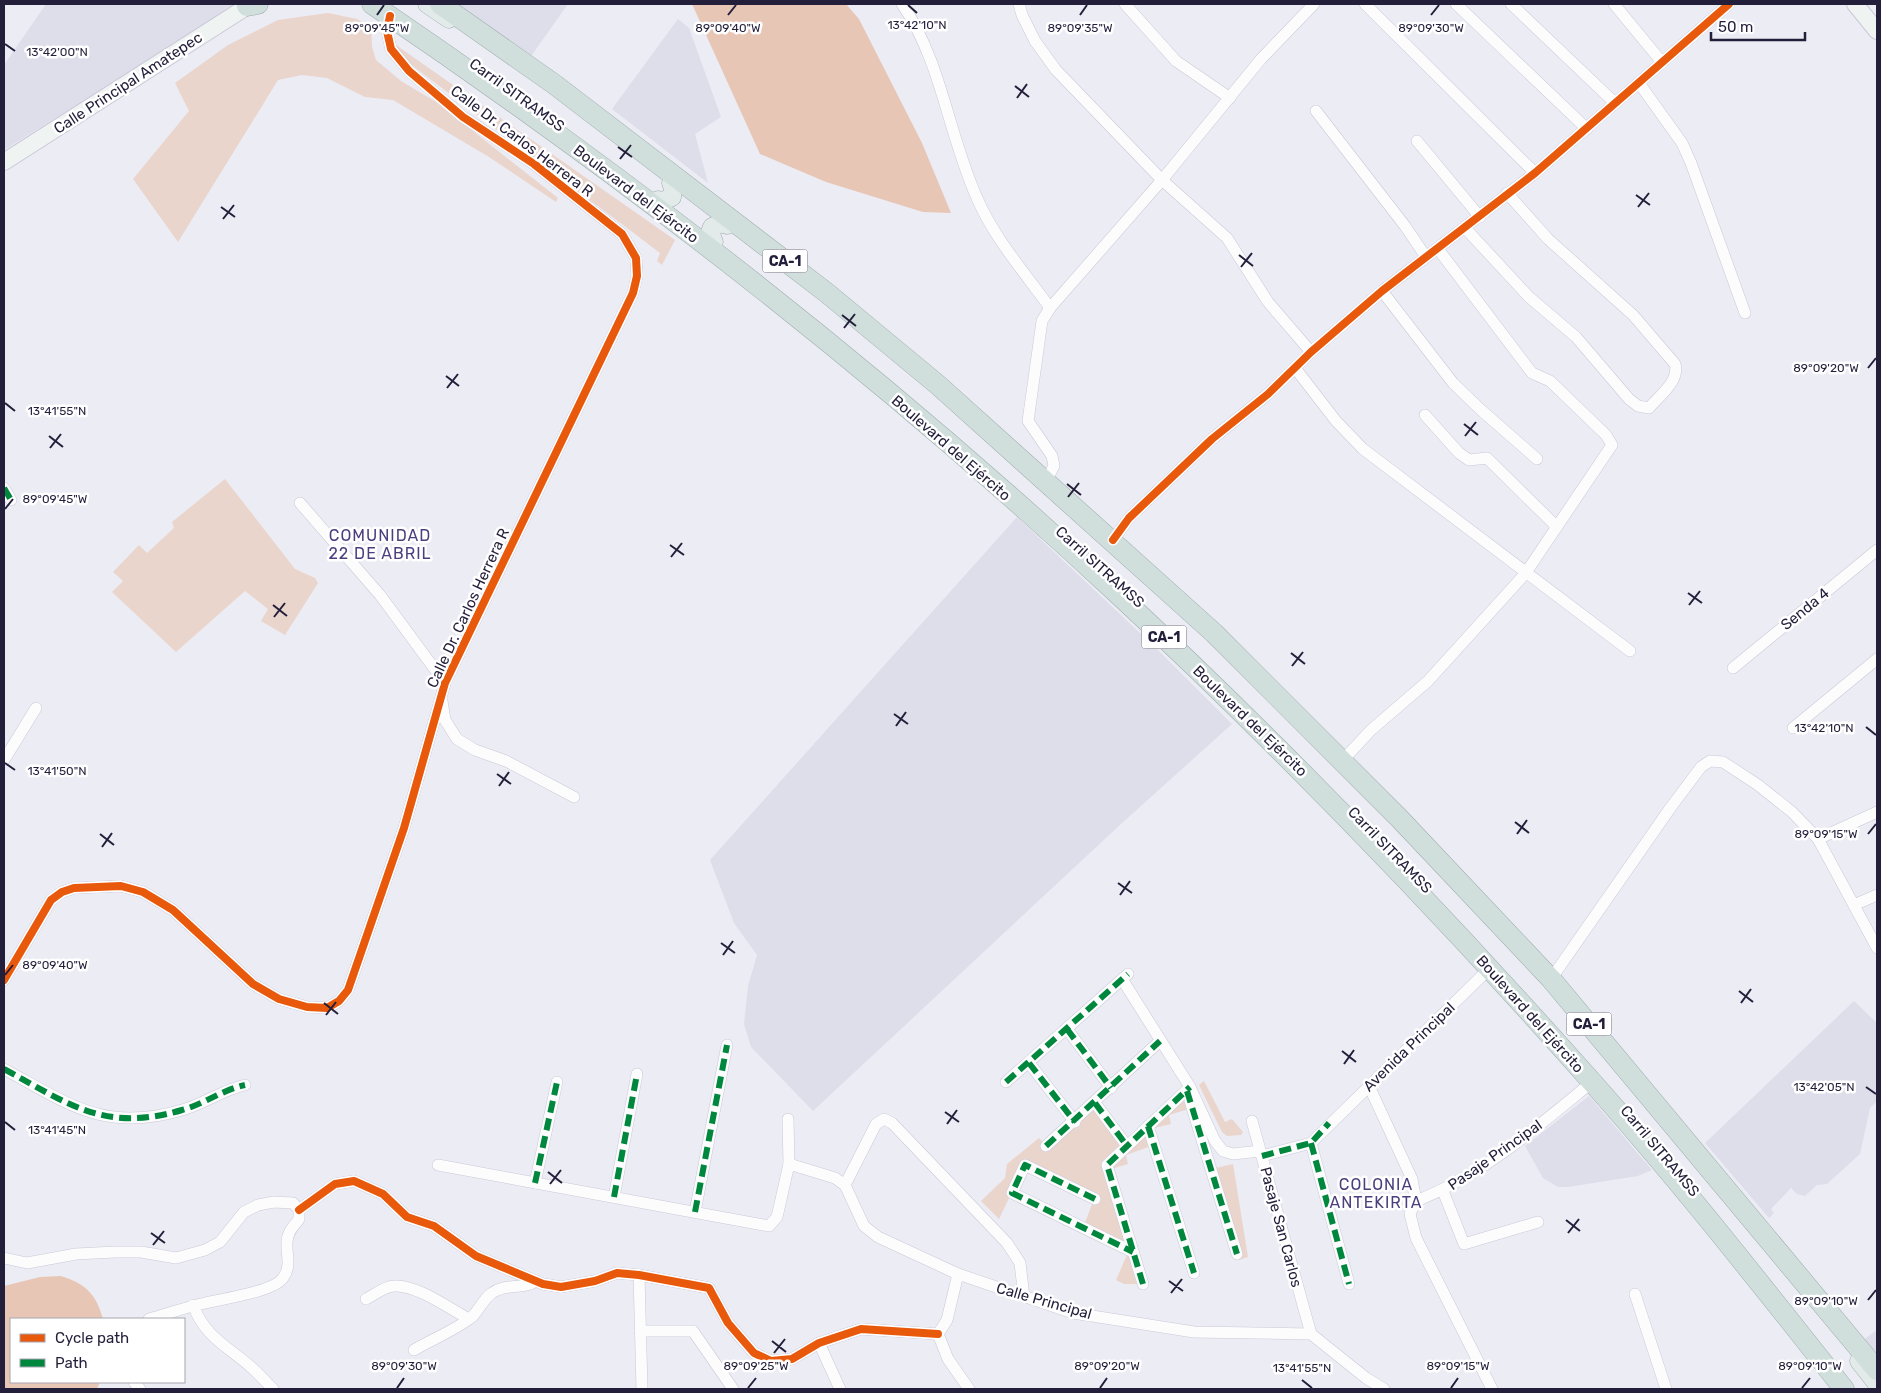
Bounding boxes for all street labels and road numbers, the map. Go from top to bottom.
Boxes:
street label: Calle Principal Amatepec [50,28,206,138]
street label: Carril SITRAMSS [466,54,568,136]
street label: Calle Dr. Carlos Herrera R [447,81,597,201]
street label: Boulevard del Ejército [570,141,702,247]
road number: CA-1 [762,250,808,272]
street label: Boulevard del Ejército [888,391,1014,505]
street label: Carril SITRAMSS [1052,522,1148,612]
street label: Calle Dr. Carlos Herrera R [423,525,513,691]
street label: Senda 4 [1777,584,1833,634]
road number: CA-1 [1142,626,1186,649]
street label: Boulevard del Ejército [1189,662,1311,780]
street label: Carril SITRAMSS [1344,803,1436,897]
street label: Boulevard del Ejército [1472,952,1588,1076]
street label: Avenida Principal [1359,999,1459,1095]
road number: CA-1 [1566,1012,1612,1036]
street label: Carril SITRAMSS [1617,1102,1703,1200]
street label: Pasaje Principal [1445,1116,1545,1194]
street label: Pasaje San Carlos [1256,1165,1306,1290]
street label: Calle Principal [994,1279,1094,1323]

